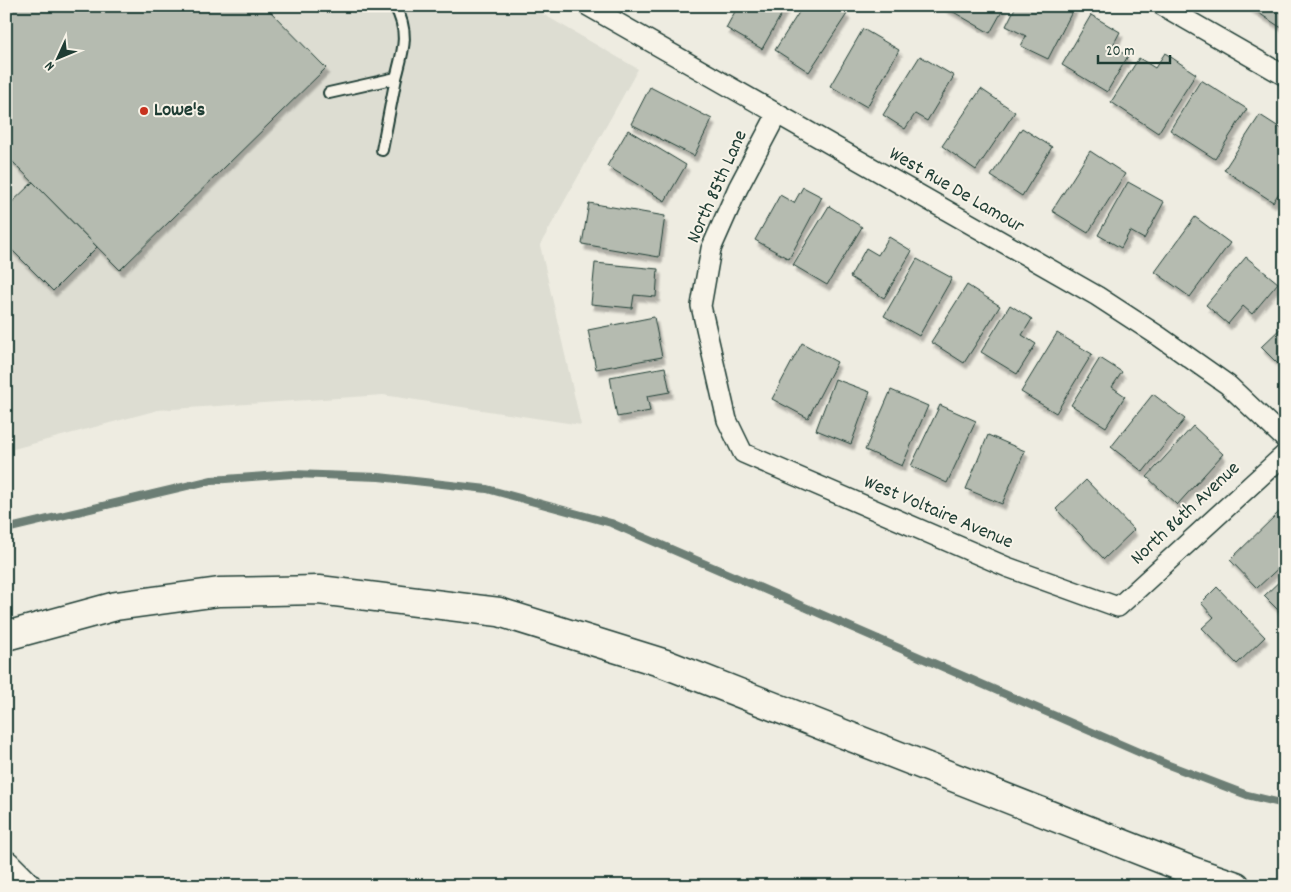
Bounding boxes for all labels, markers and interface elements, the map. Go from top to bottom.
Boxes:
north arrow [32,32,82,82]
scale bar [1098,32,1171,64]
text: 20 m [1106,41,1134,63]
text: N [40,56,60,75]
place label: Lowe's [154,97,205,125]
marker: Lowe's [138,105,150,117]
street label: North 85th Lane [681,126,756,248]
street label: West Rue De Lamour [883,141,1029,241]
street label: North 86th Avenue [1125,456,1247,572]
street label: West Voltaire Avenue [859,469,1017,557]

